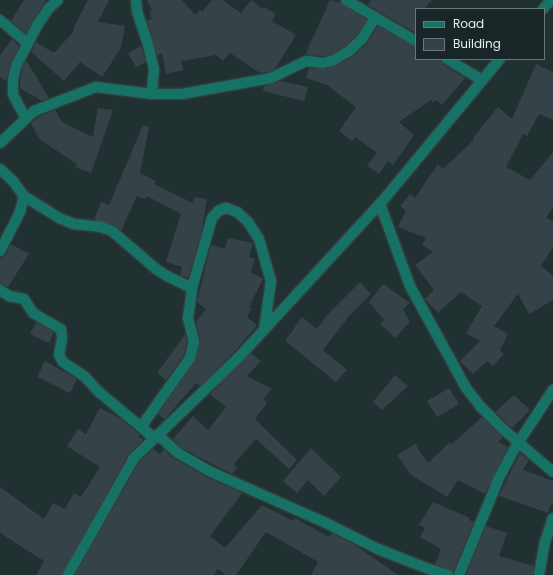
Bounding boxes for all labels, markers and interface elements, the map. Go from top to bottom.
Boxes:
legend [415,8,545,60]
text: Road [453,15,484,32]
text: Building [453,35,501,52]

